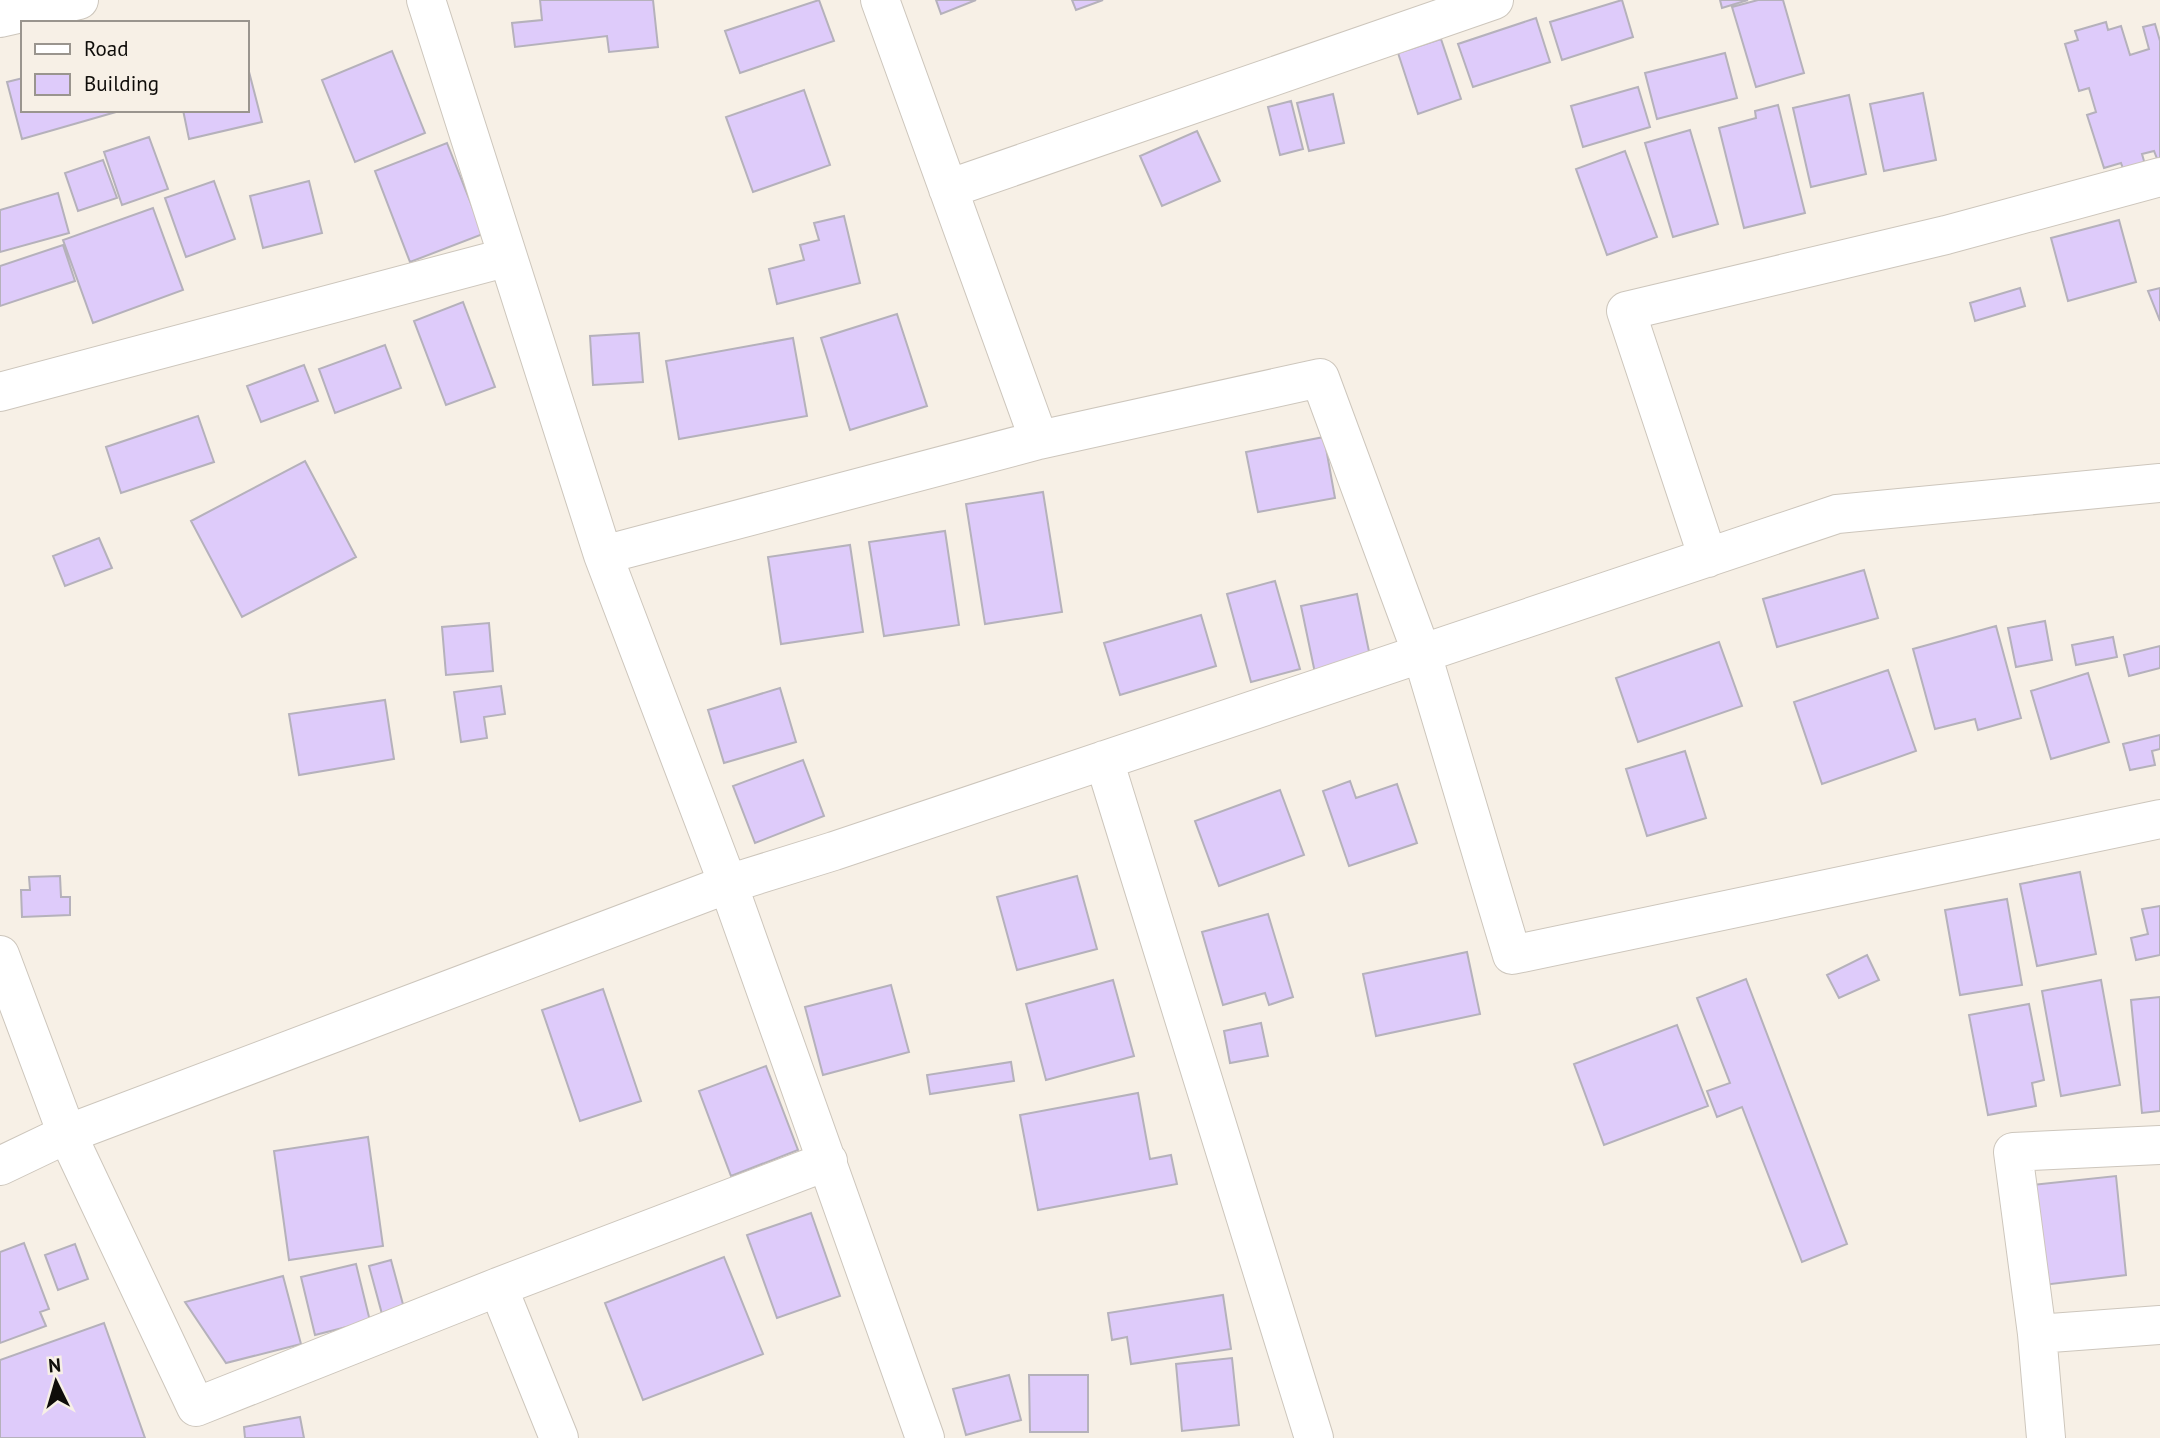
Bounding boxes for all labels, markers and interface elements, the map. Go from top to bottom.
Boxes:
legend [21,21,248,112]
text: Road [84,35,128,62]
text: Building [84,70,159,97]
north arrow [21,1347,91,1417]
text: N [47,1353,62,1378]

